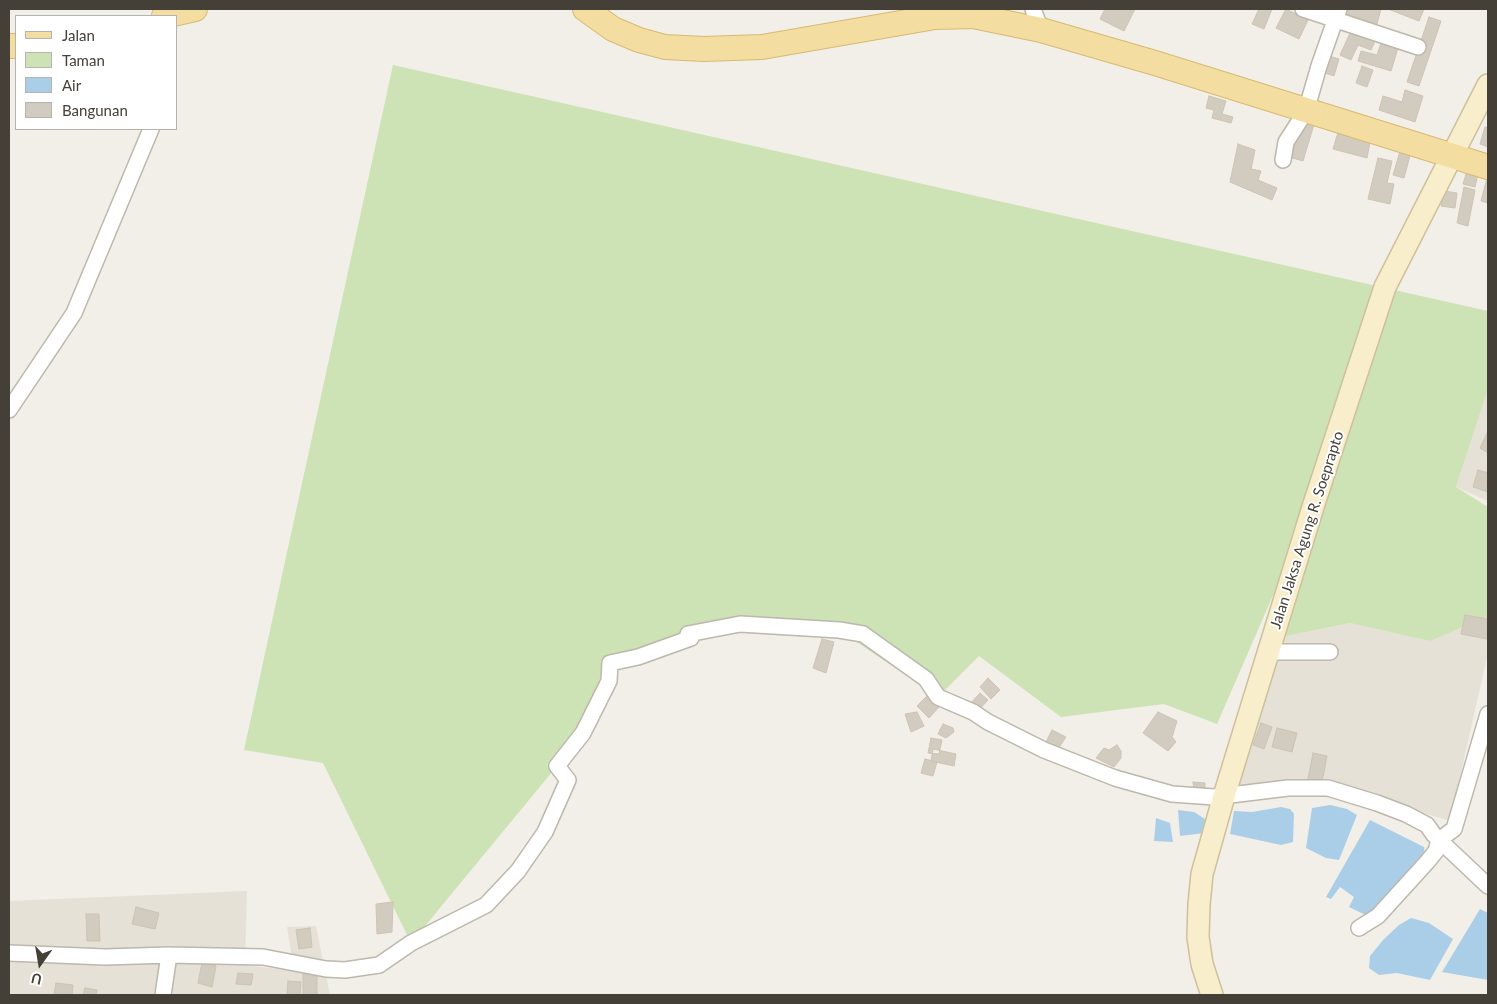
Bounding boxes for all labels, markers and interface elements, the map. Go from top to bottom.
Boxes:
legend [15,15,178,130]
text: Jalan [62,26,95,44]
text: Taman [62,51,105,69]
text: Air [62,76,81,94]
text: Bangunan [62,101,128,119]
street label: Jalan Jaksa Agung R. Soeprapto [1267,429,1347,631]
north arrow [15,939,65,989]
text: U [30,970,43,989]

